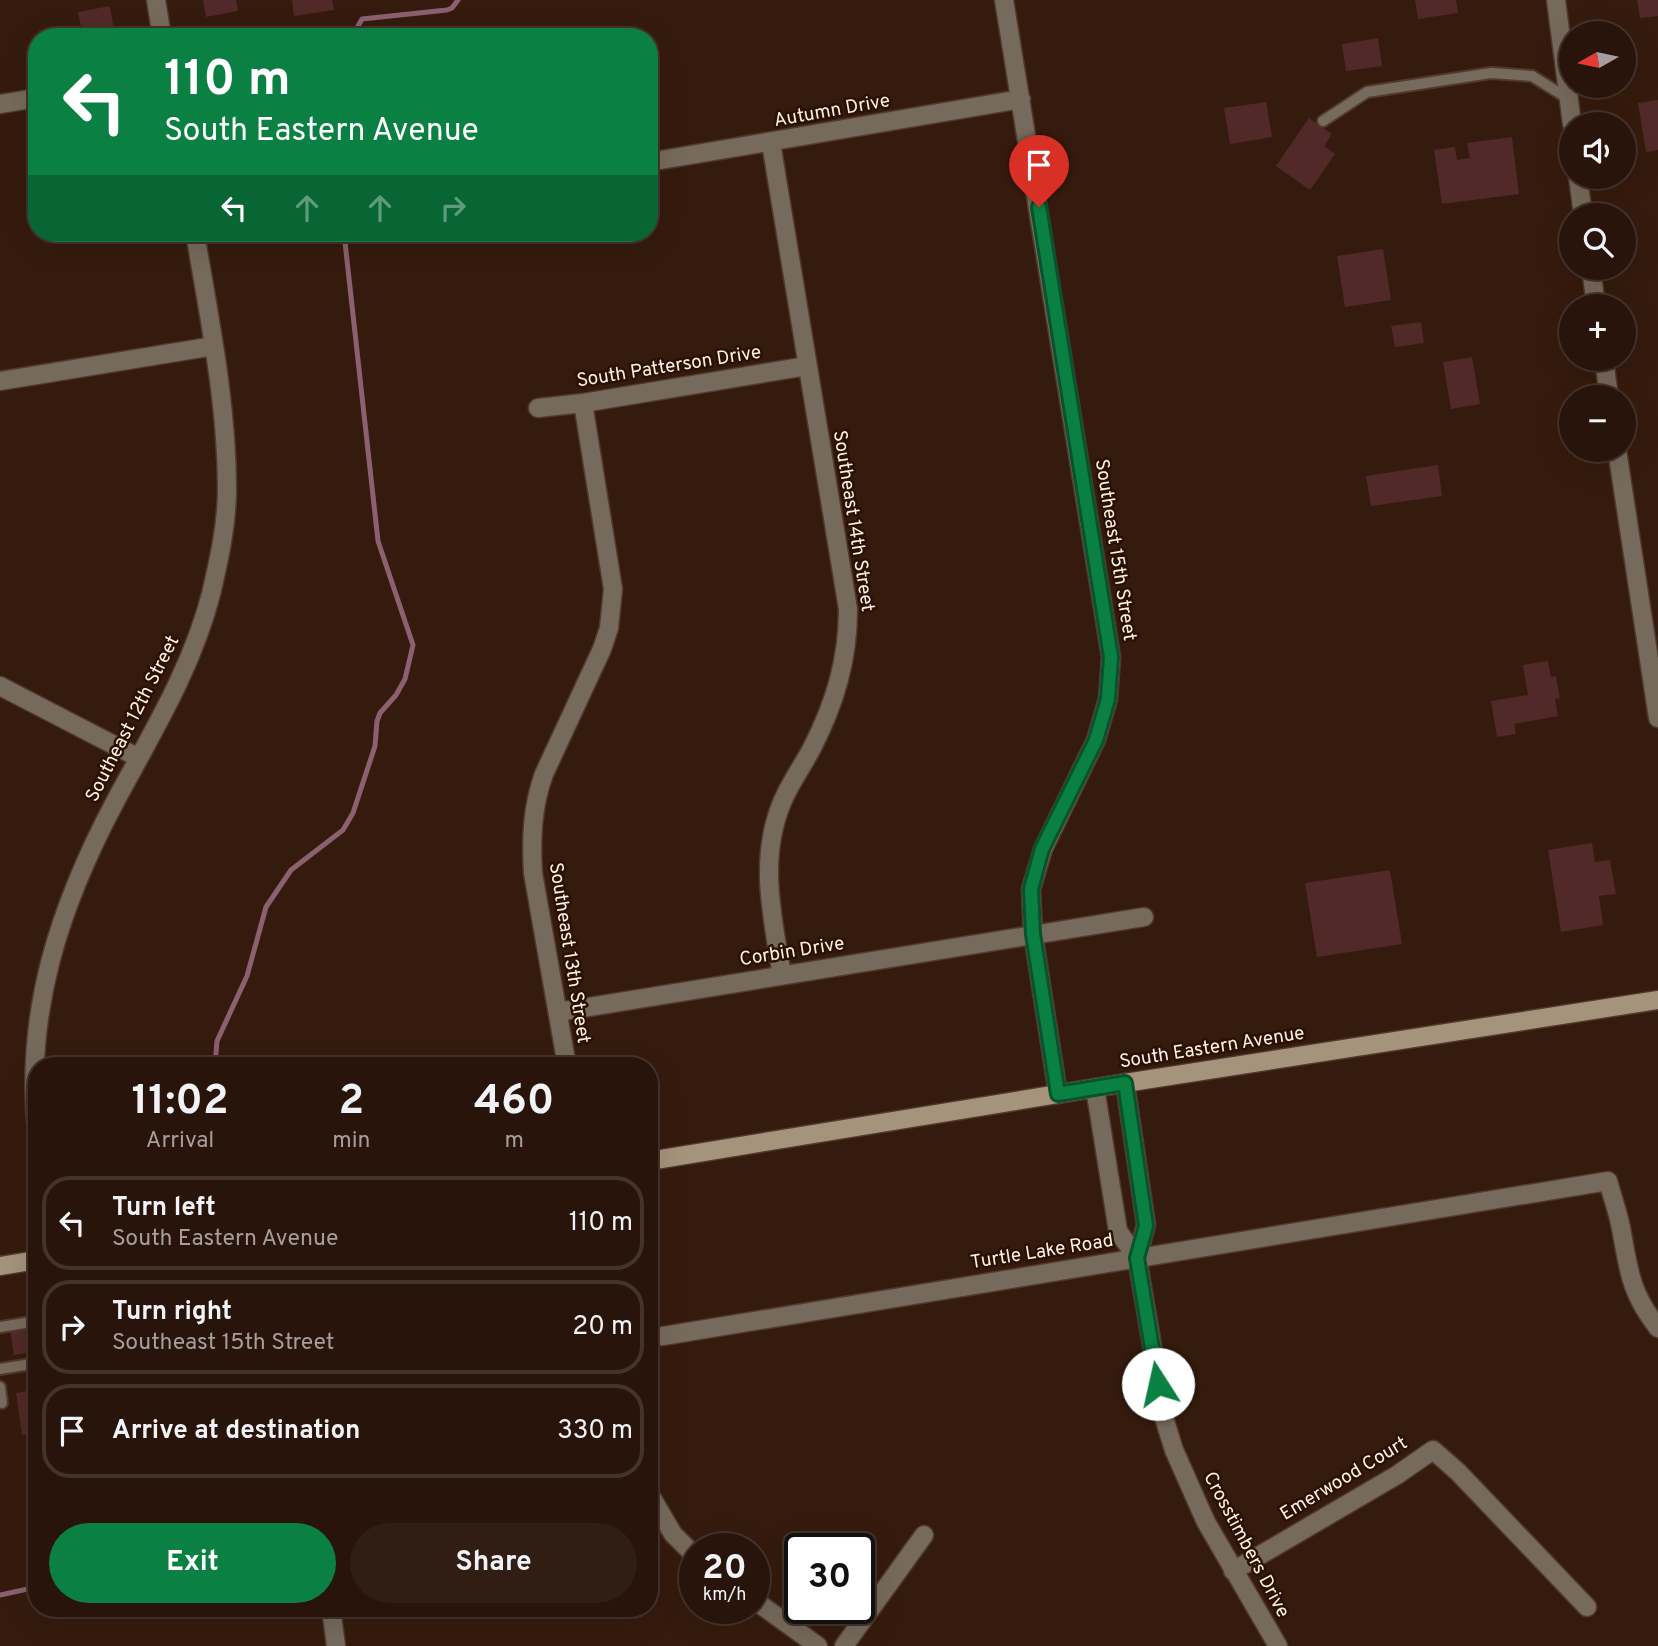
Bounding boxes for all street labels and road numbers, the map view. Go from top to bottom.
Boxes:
street label: Autumn Drive [772,89,892,133]
street label: South Patterson Drive [575,341,763,393]
street label: Southeast 14th Street [827,429,879,613]
street label: Southeast 15th Street [1089,457,1141,643]
street label: Southeast 12th Street [81,632,185,806]
street label: Southeast 13th Street [543,861,595,1045]
street label: Corbin Drive [738,932,846,972]
street label: South Eastern Avenue [1118,1022,1306,1074]
street label: Turtle Lake Road [969,1229,1115,1275]
street label: Emerwood Court [1276,1431,1412,1527]
street label: Crosstimbers Drive [1197,1468,1295,1622]

